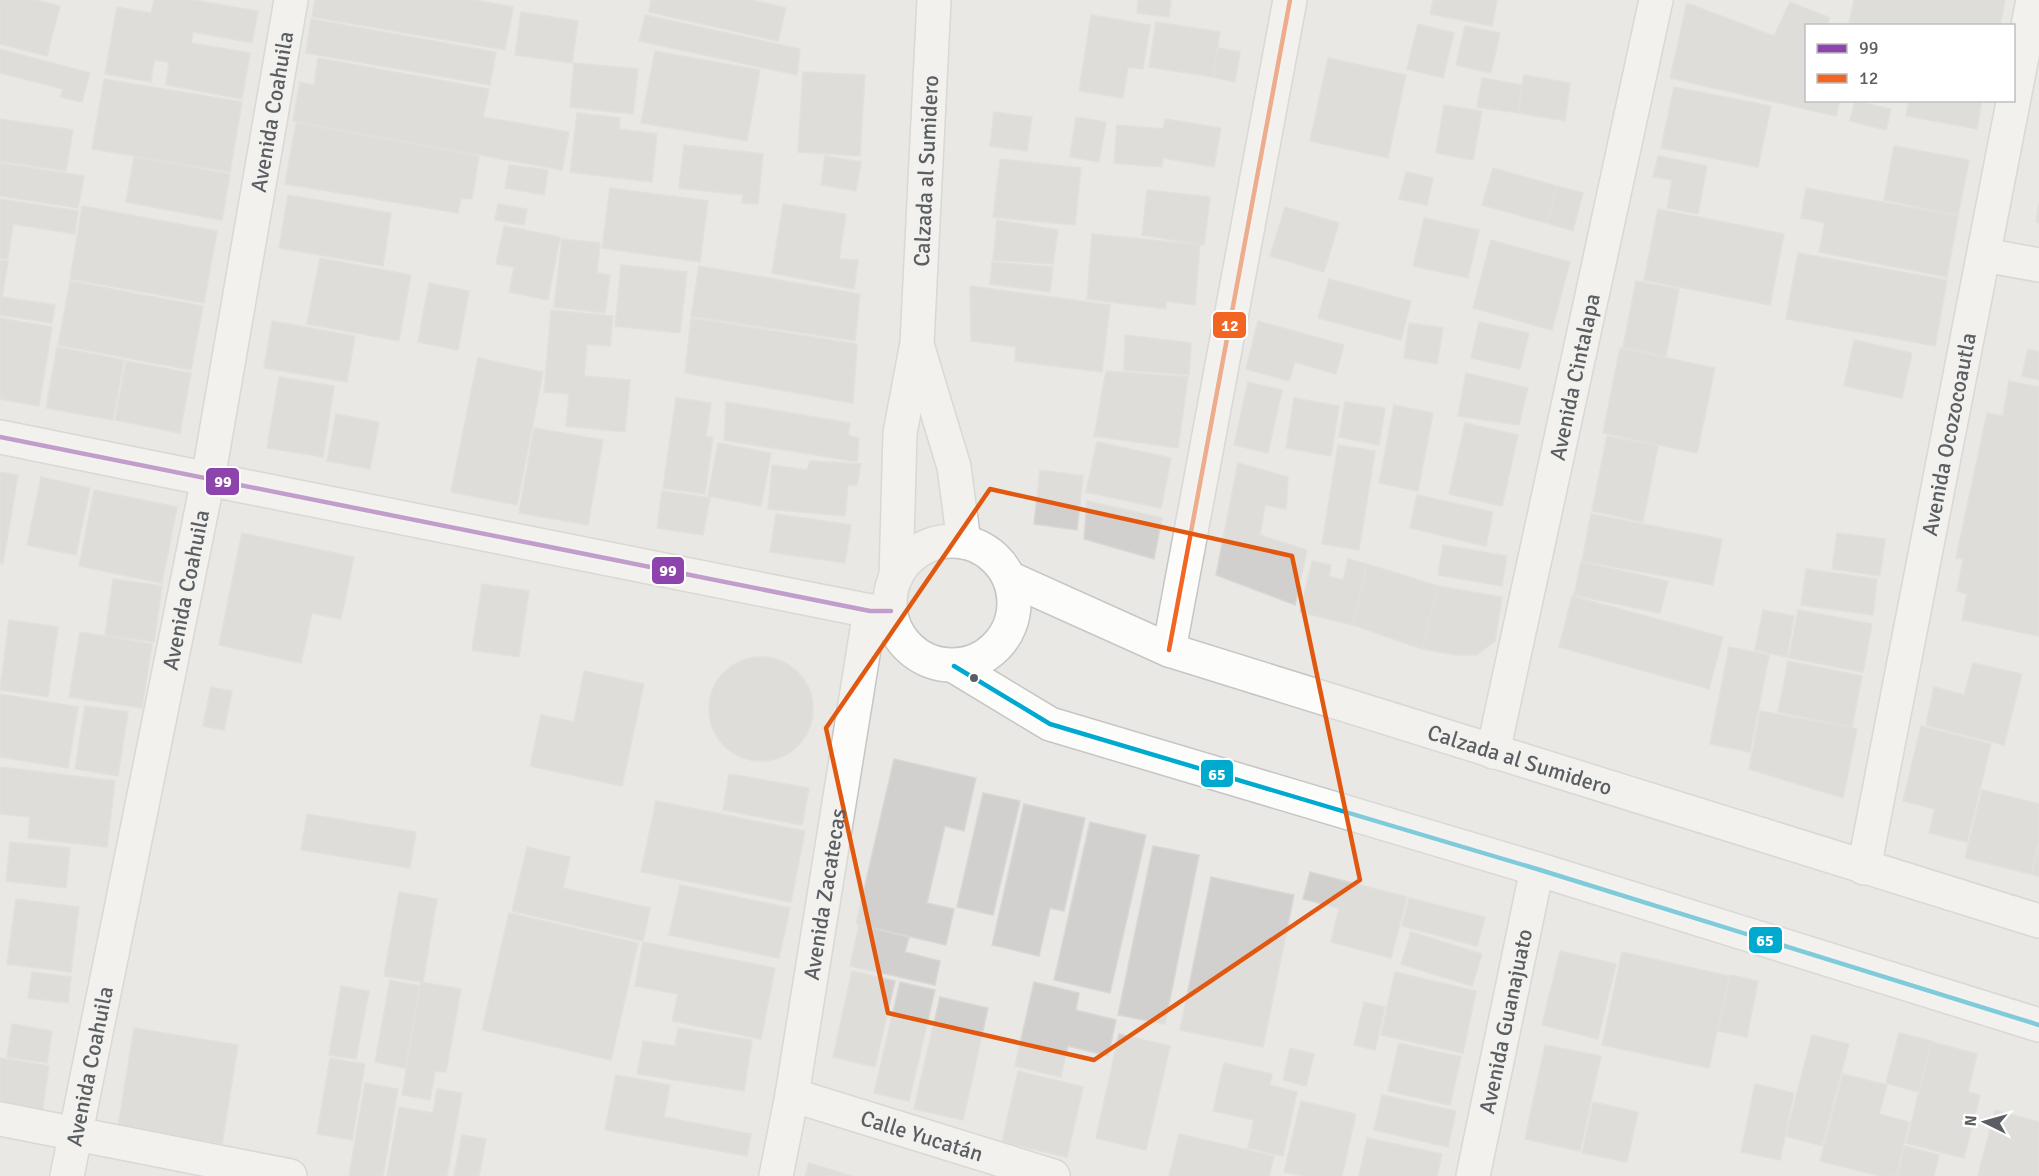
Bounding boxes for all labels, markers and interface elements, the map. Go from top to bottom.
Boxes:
legend [1805,24,2015,102]
street label: Avenida Coahuila [244,29,299,194]
text: 99 [1859,37,1878,59]
text: 12 [1859,67,1878,89]
street label: Calzada al Sumidero [907,74,944,267]
street label: Avenida Cintalapa [1543,291,1606,463]
line badge: 12 [1212,311,1247,339]
text: 12 [1221,316,1239,336]
street label: Avenida Ocozocoautla [1915,330,1981,538]
line badge: 99 [205,467,240,496]
text: 99 [214,472,232,492]
street label: Avenida Coahuila [156,507,215,672]
line badge: 99 [651,556,685,585]
text: 99 [659,561,677,581]
unlabelled marker [968,672,980,684]
street label: Calzada al Sumidero [1424,718,1616,801]
line badge: 65 [1200,759,1234,788]
text: 65 [1208,765,1226,785]
street label: Avenida Zacatecas [797,806,852,982]
street label: Avenida Guanajuato [1473,926,1538,1116]
line badge: 65 [1748,926,1783,954]
text: 65 [1756,931,1774,951]
street label: Avenida Coahuila [60,984,119,1149]
north arrow [1955,1092,2015,1152]
street label: Calle Yucatán [857,1104,987,1167]
text: N [1961,1114,1982,1127]

